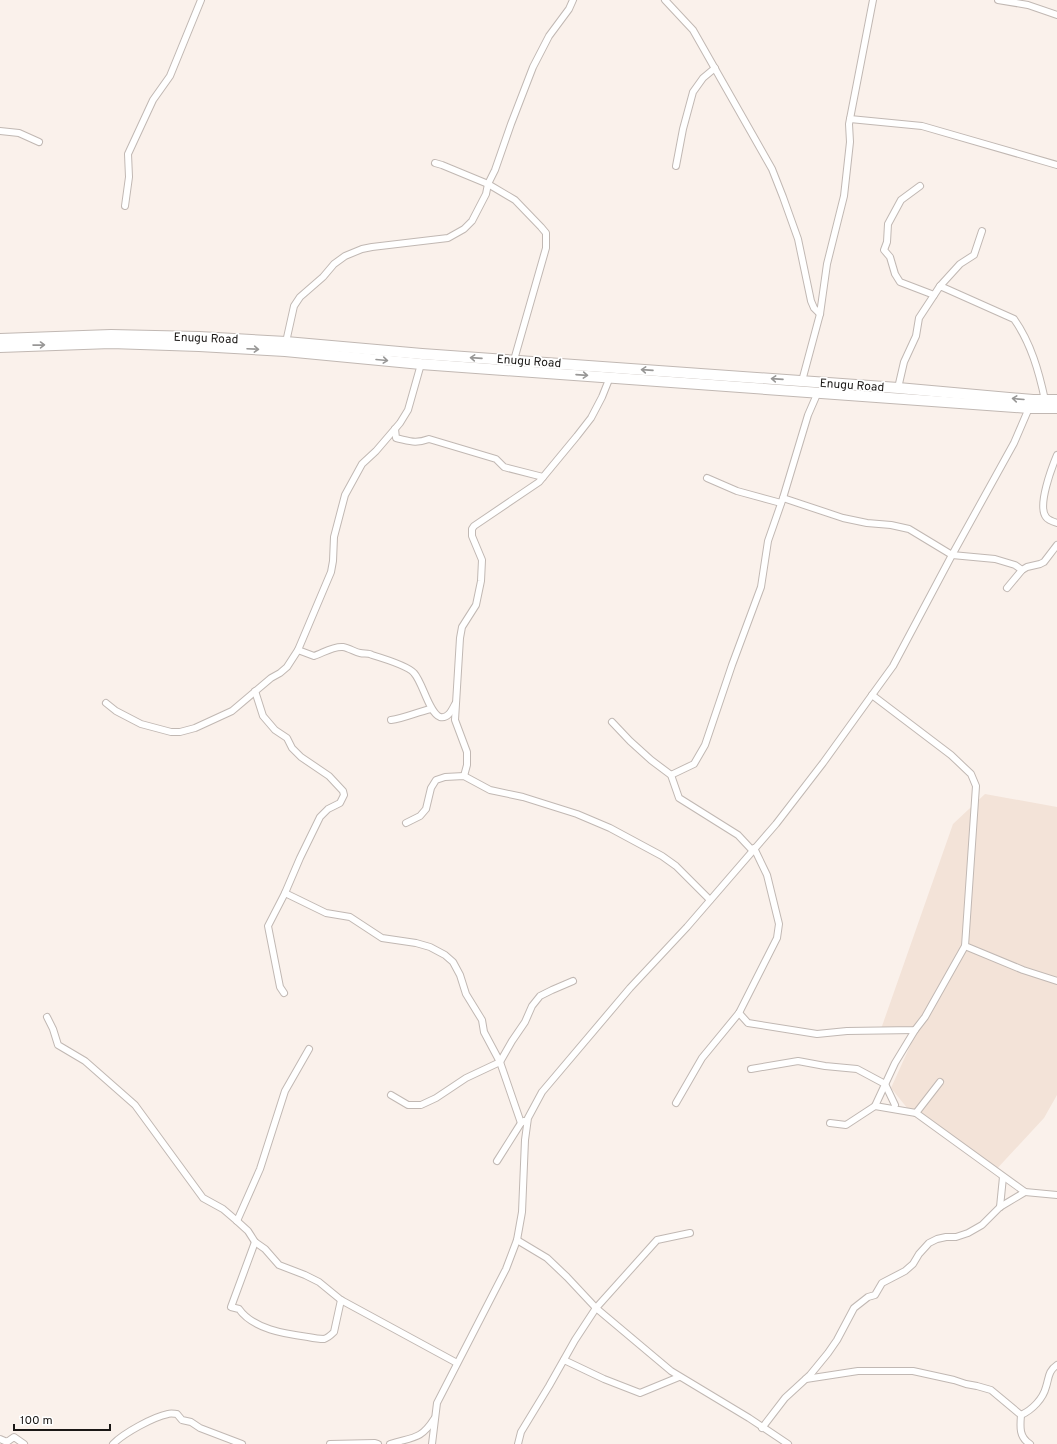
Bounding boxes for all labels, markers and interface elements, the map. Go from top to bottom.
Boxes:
street label: Enugu Road [173,330,239,348]
one-way arrow [32,341,45,349]
one-way arrow [246,346,259,353]
street label: Enugu Road [496,352,562,372]
one-way arrow [470,354,483,361]
one-way arrow [375,356,388,364]
one-way arrow [641,367,654,374]
one-way arrow [575,372,588,379]
one-way arrow [771,376,784,383]
street label: Enugu Road [819,376,885,396]
one-way arrow [1012,395,1025,402]
scale bar [14,1406,110,1432]
text: 100 m [20,1413,53,1429]

